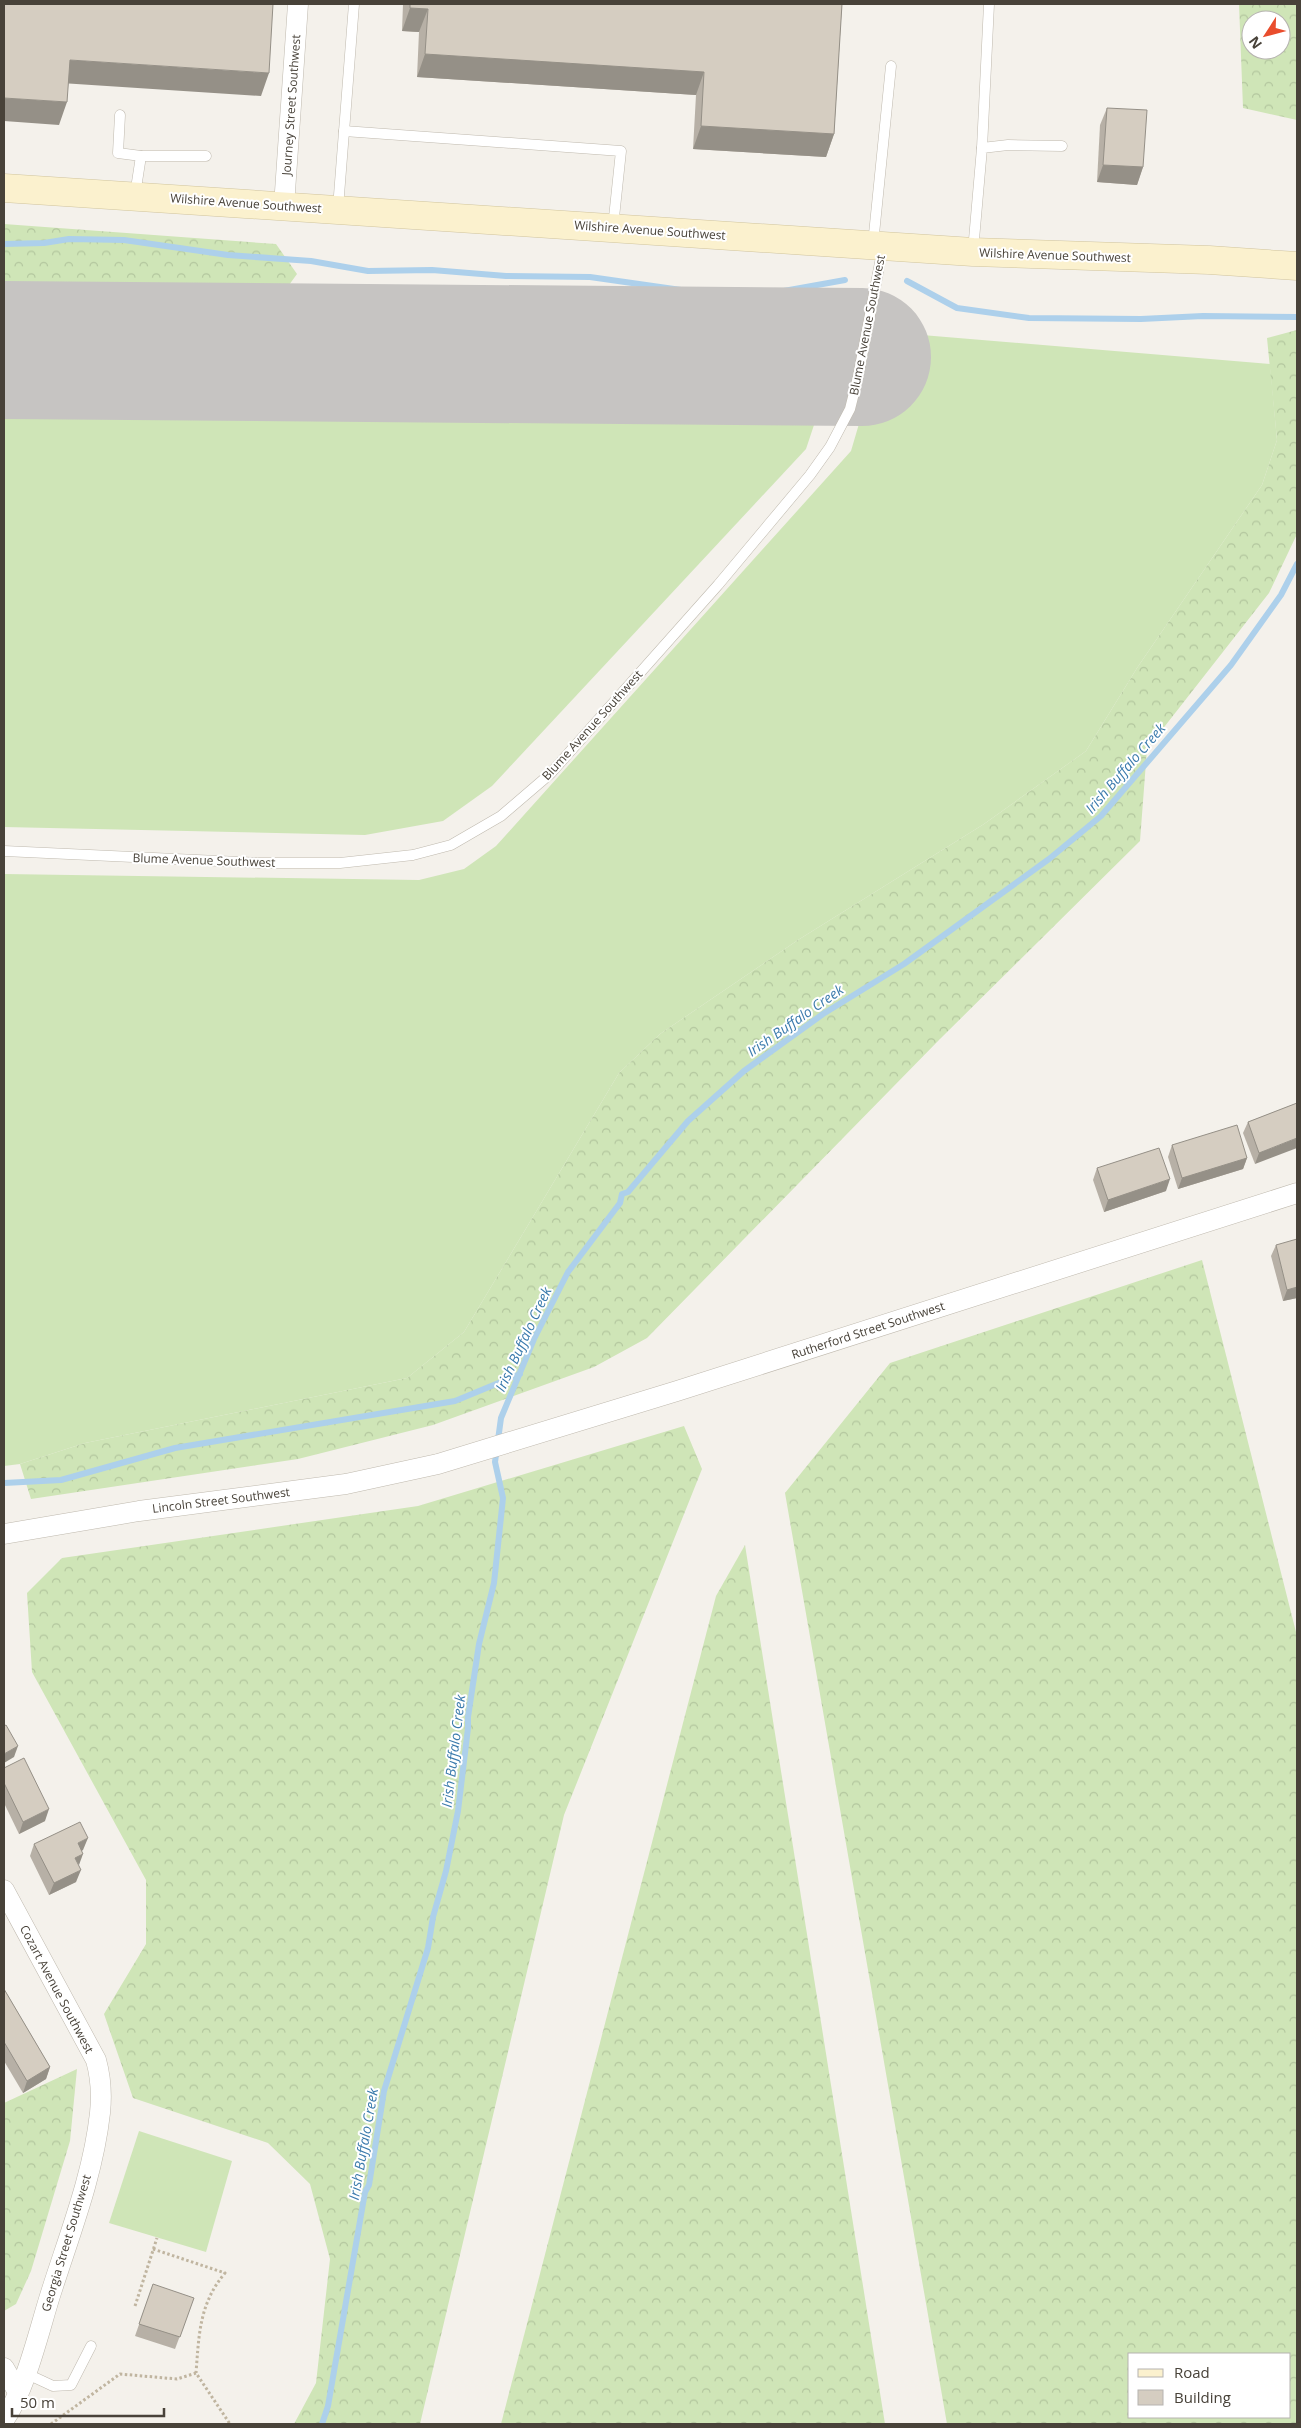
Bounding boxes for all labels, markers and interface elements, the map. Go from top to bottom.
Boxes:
north arrow [1241,10,1291,60]
text: N [1244,33,1266,53]
street label: Journey Street Southwest [278,34,304,177]
street label: Wilshire Avenue Southwest [170,189,322,217]
street label: Wilshire Avenue Southwest [574,216,726,244]
street label: Wilshire Avenue Southwest [979,244,1131,266]
street label: Blume Avenue Southwest [845,253,889,397]
street label: Blume Avenue Southwest [538,666,646,784]
water label: Irish Buffalo Creek [1081,718,1170,817]
street label: Blume Avenue Southwest [132,849,276,871]
water label: Irish Buffalo Creek [743,979,848,1060]
water label: Irish Buffalo Creek [490,1283,556,1394]
street label: Rutherford Street Southwest [789,1297,947,1363]
street label: Lincoln Street Southwest [151,1483,291,1517]
water label: Irish Buffalo Creek [437,1692,469,1808]
street label: Cozart Avenue Southwest [16,1922,98,2056]
water label: Irish Buffalo Creek [344,2085,382,2201]
street label: Georgia Street Southwest [37,2172,95,2314]
legend [1128,2353,1291,2418]
text: Road [1174,2362,1210,2382]
scale bar [12,2386,165,2418]
text: Building [1174,2387,1231,2407]
text: 50 m [20,2392,55,2412]

